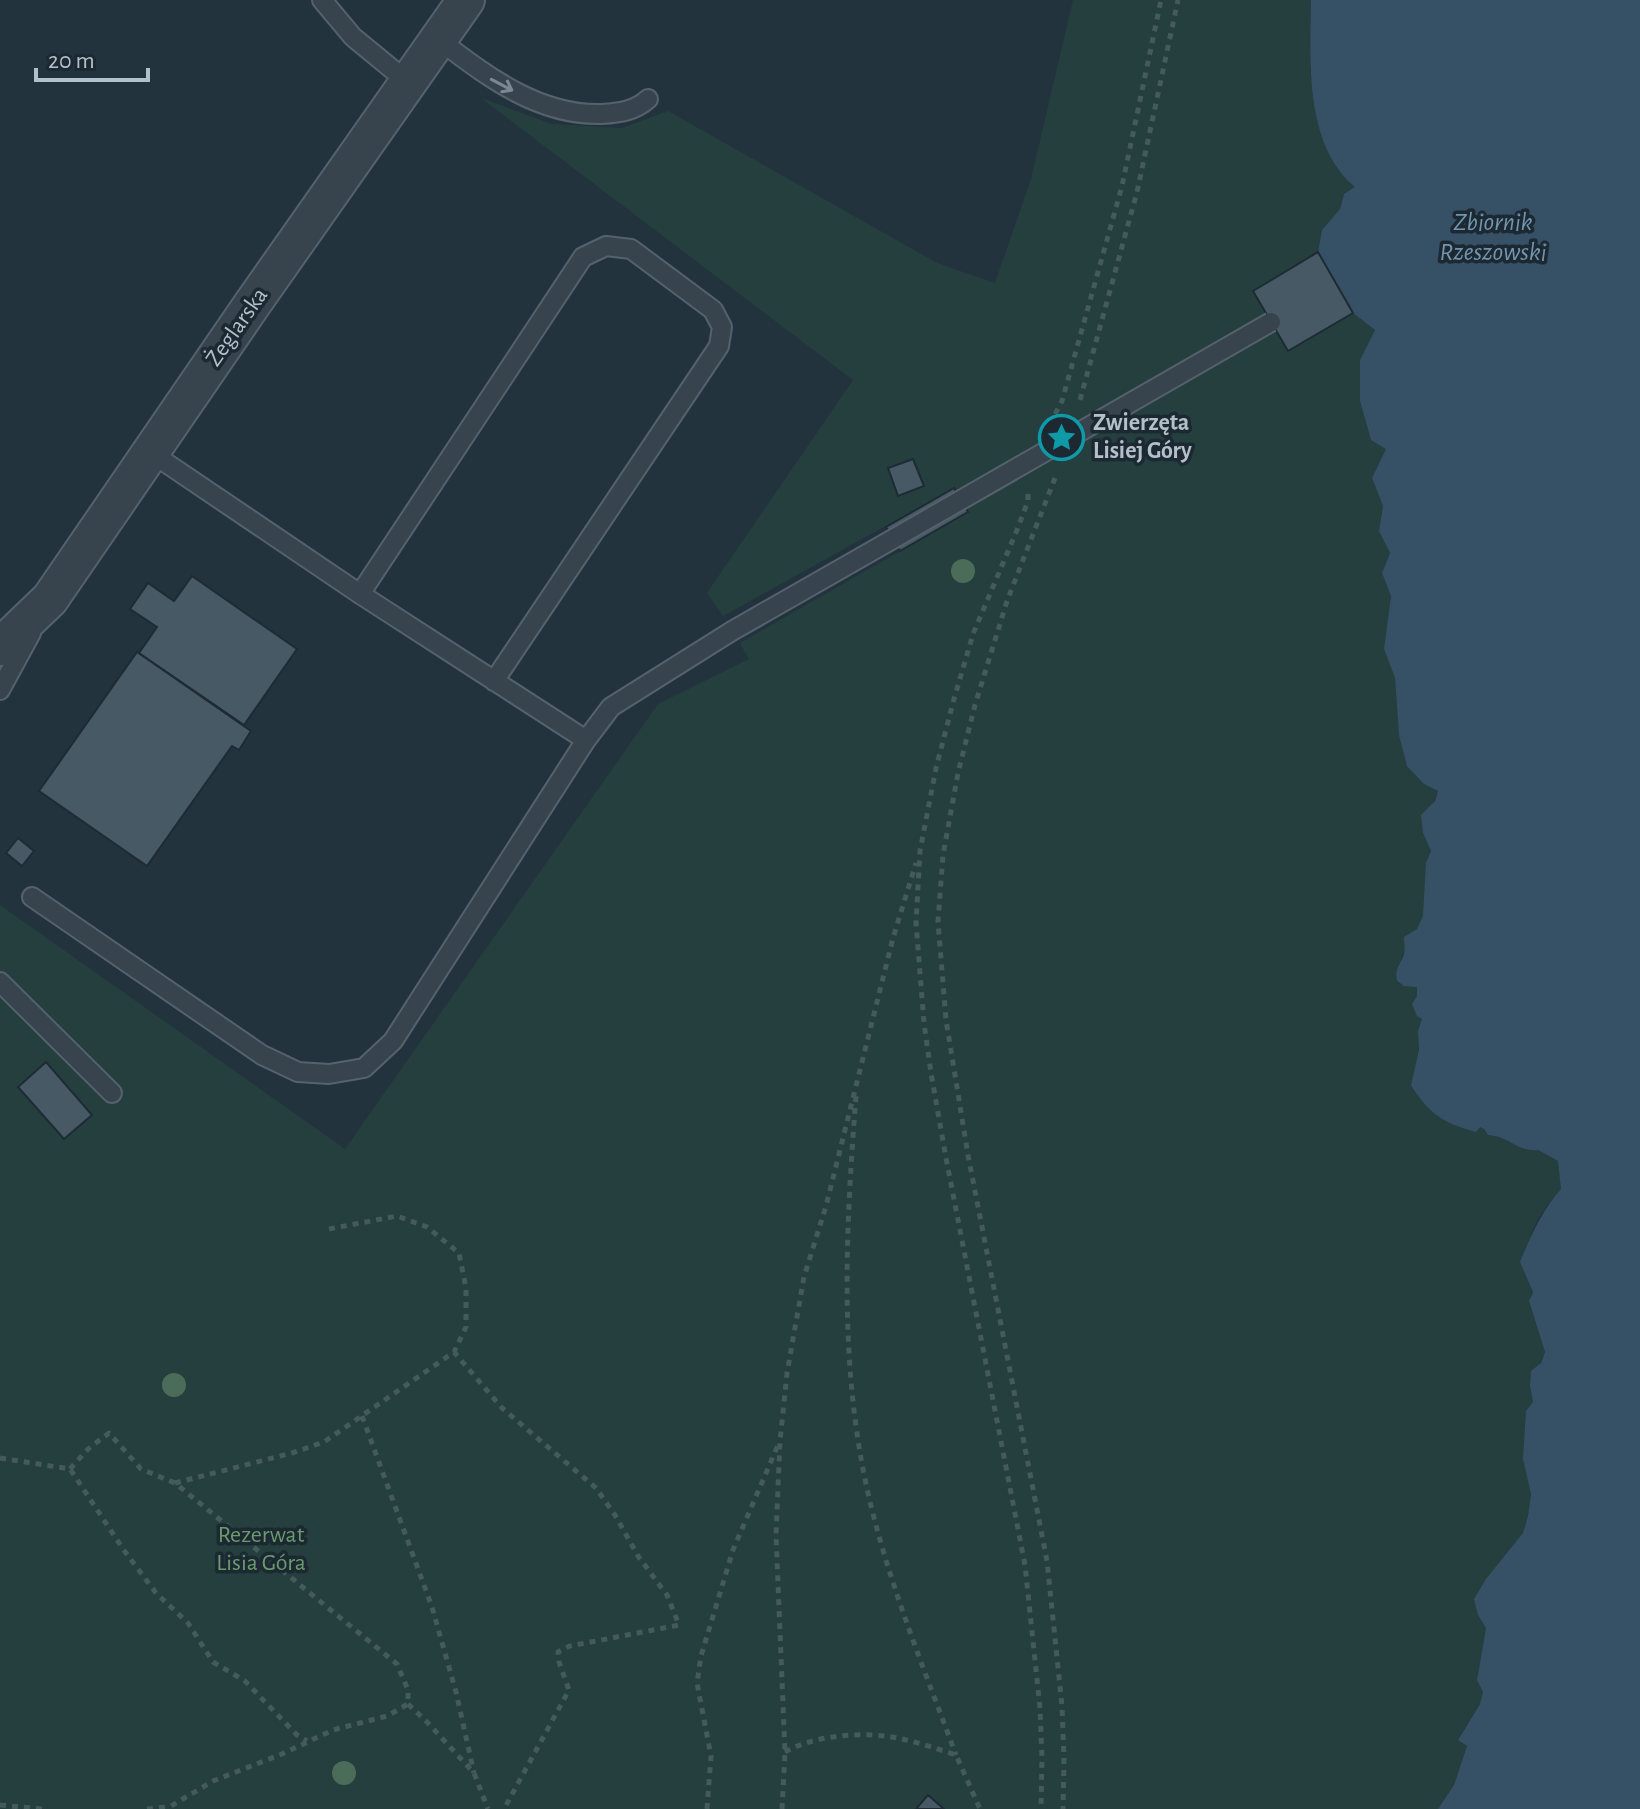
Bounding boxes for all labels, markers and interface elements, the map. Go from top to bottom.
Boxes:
scale bar [36,32,148,82]
text: 20 m [48,49,95,73]
one-way arrow [490,77,514,93]
water label: Zbiornik Rzeszowski [1440,209,1547,265]
street label: Żeglarska [201,283,272,371]
place label: Zwierzęta Lisiej Góry [1093,411,1192,463]
place icon: Zwierzęta Lisiej Góry [1038,413,1086,461]
park label: Rezerwat Lisia Góra [216,1523,306,1575]

